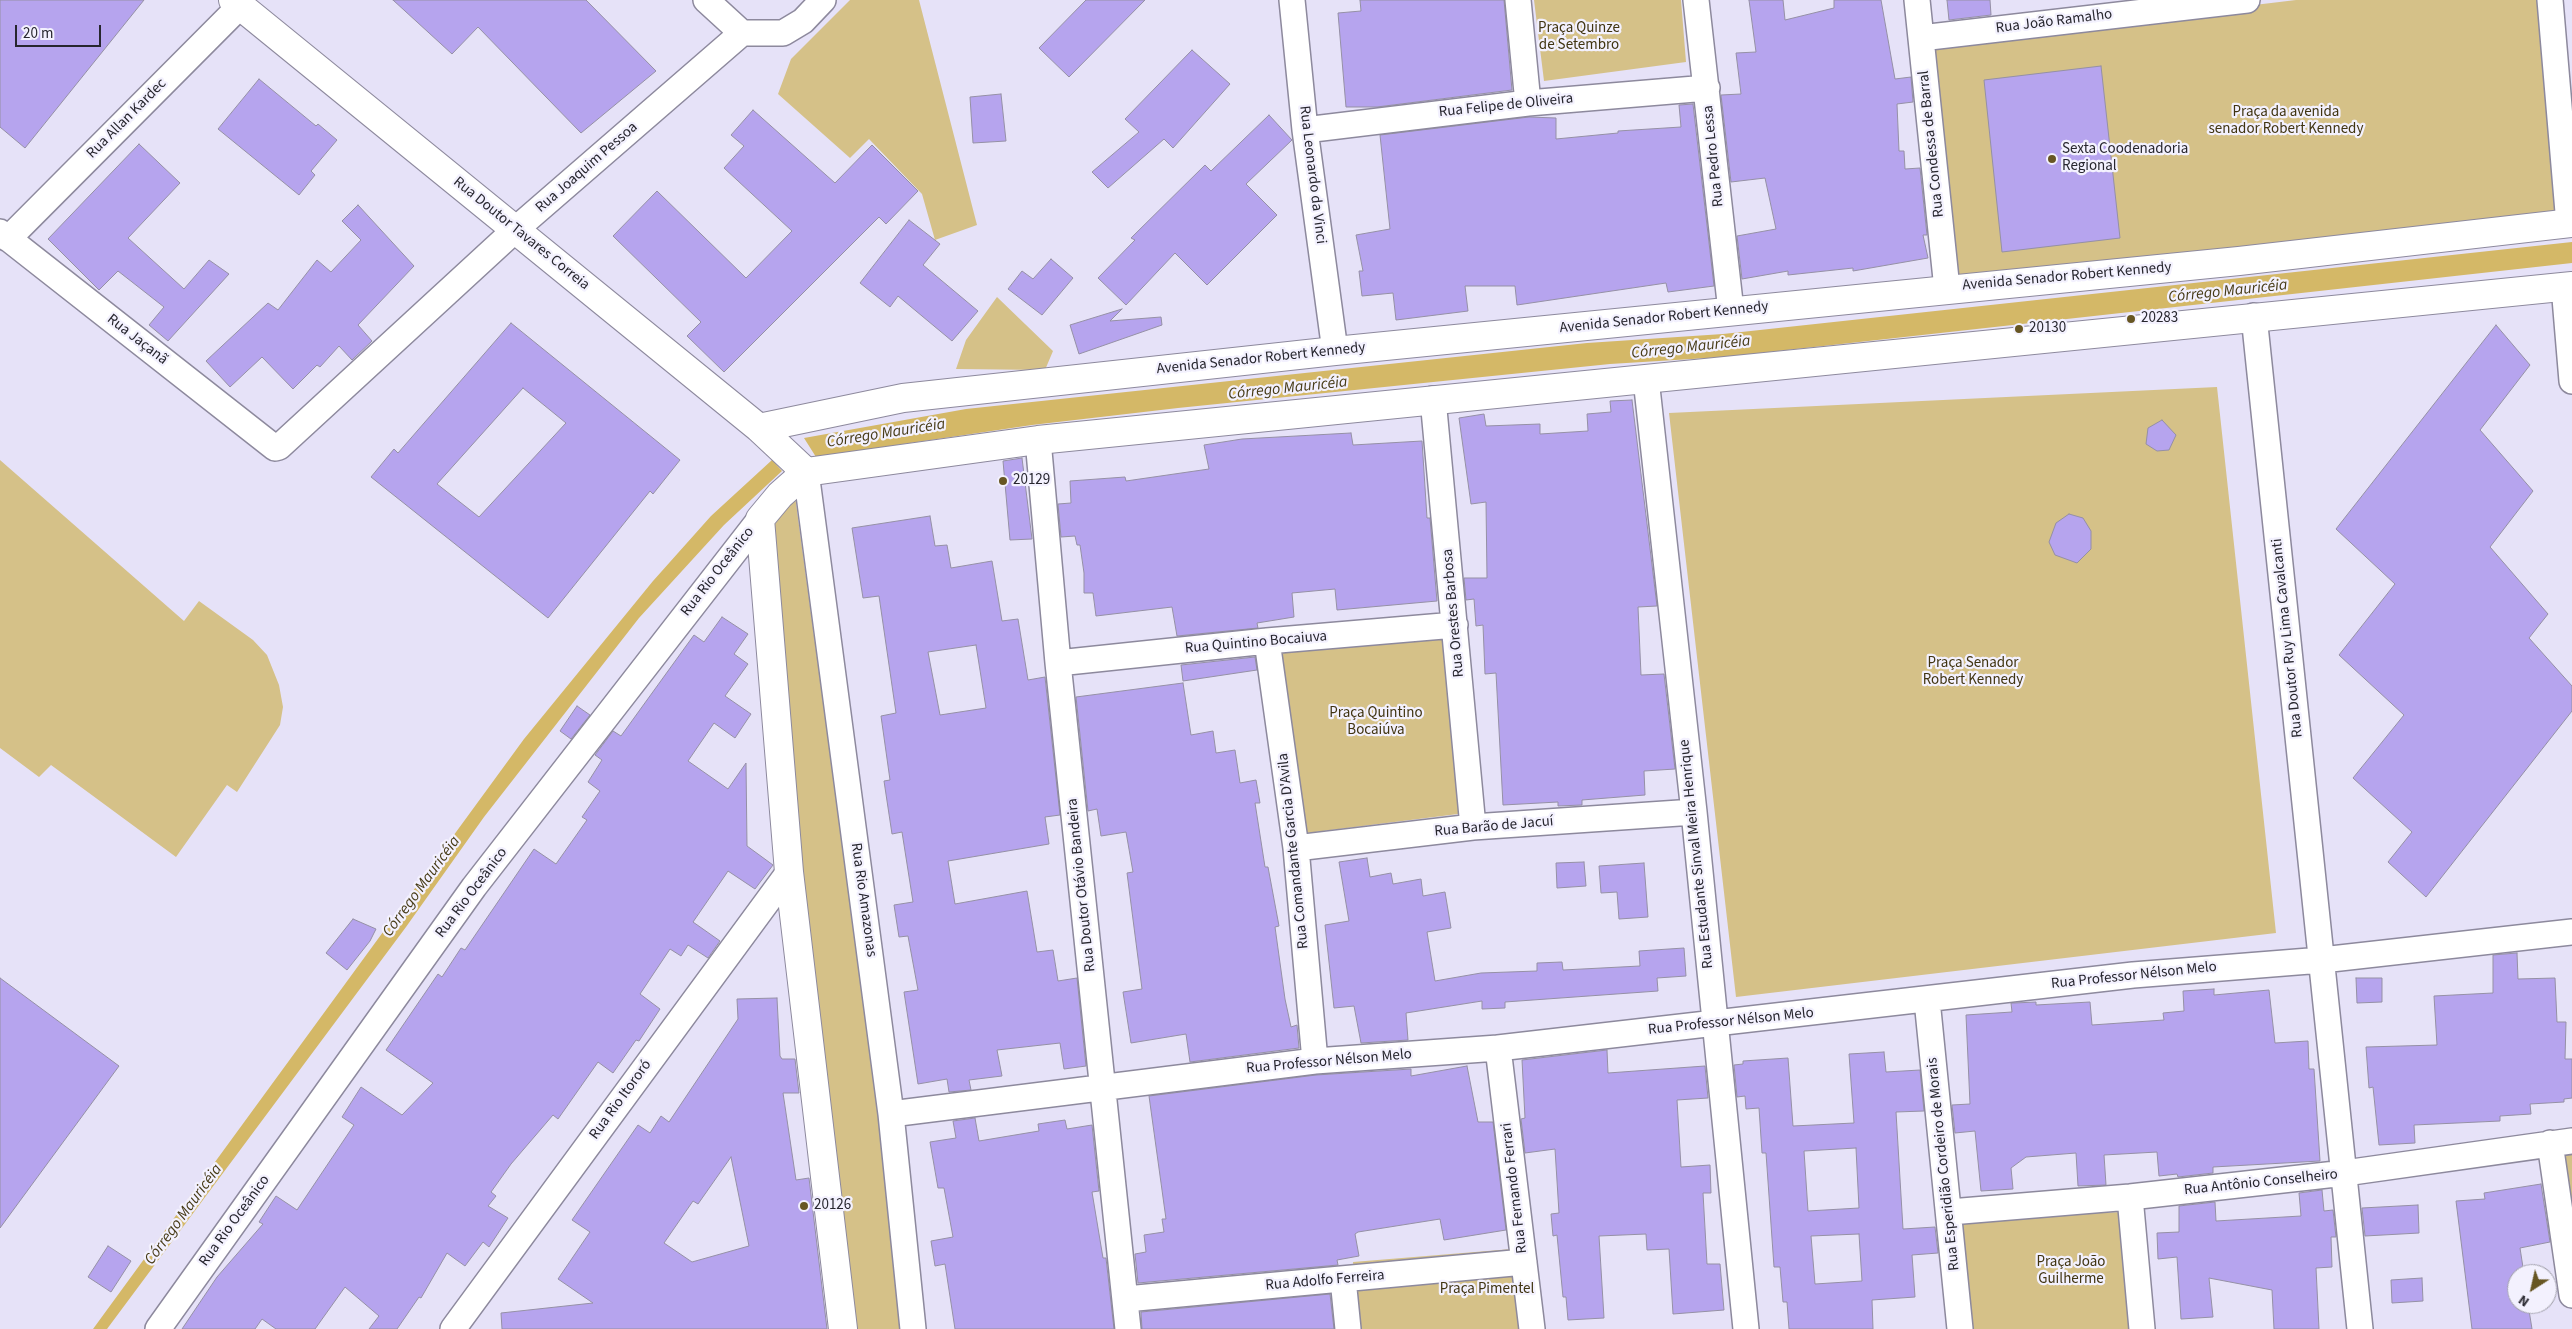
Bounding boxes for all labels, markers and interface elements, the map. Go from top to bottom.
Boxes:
street label: Rua João Ramalho [1995,6,2113,38]
scale bar [18,15,104,47]
park label: Praça Quinze de Setembro [1538,20,1620,55]
text: 20 m [23,23,53,44]
street label: Rua Condessa de Barral [1915,70,1949,218]
street label: Rua Allan Kardec [83,75,171,163]
street label: Rua Felipe de Oliveira [1438,90,1574,122]
street label: Rua Pedro Lessa [1700,104,1728,208]
park label: Praça da avenida senador Robert Kennedy [2209,104,2363,139]
street label: Rua Leonardo da Vinci [1295,105,1329,245]
street label: Rua Joaquim Pessoa [532,119,642,217]
place label: Sexta Coodenadoria Regional [2062,141,2188,176]
marker: Sexta Coodenadoria Regional [2046,153,2058,165]
street label: Rua Doutor Tavares Correia [449,173,593,295]
street label: Avenida Senador Robert Kennedy [1962,259,2172,295]
water label: Córrego Mauricéia [2167,276,2289,308]
street label: Avenida Senador Robert Kennedy [1559,298,1769,338]
place label: 20283 [2141,310,2178,328]
street label: Rua Jaçanã [103,311,171,369]
marker: 20283 [2125,313,2137,325]
place label: 20130 [2029,320,2066,338]
marker: 20130 [2013,323,2025,335]
water label: Córrego Mauricéia [1630,332,1752,364]
street label: Avenida Senador Robert Kennedy [1156,339,1366,379]
water label: Córrego Mauricéia [1227,373,1349,405]
water label: Córrego Mauricéia [825,415,947,453]
place label: 20129 [1013,472,1050,490]
marker: 20129 [997,475,1009,487]
street label: Rua Rio Oceânico [678,524,758,620]
street label: Rua Doutor Ruy Lima Cavalcanti [2269,538,2307,738]
street label: Rua Orestes Barbosa [1439,548,1469,678]
street label: Rua Quintino Bocaiuva [1184,628,1328,658]
park label: Praça Senador Robert Kennedy [1923,655,2023,690]
park label: Praça Quintino Bocaiúva [1329,705,1423,740]
street label: Rua Estudante Sinval Meira Henrique [1676,738,1718,970]
street label: Rua Comandante Garcia D'Avila [1275,752,1313,950]
street label: Rua Doutor Otávio Bandeira [1064,797,1100,973]
street label: Rua Barão de Jacuí [1434,813,1554,841]
water label: Córrego Mauricéia [379,833,465,941]
street label: Rua Rio Amazonas [846,842,880,958]
street label: Rua Rio Oceânico [432,844,512,942]
street label: Rua Professor Nélson Melo [2050,958,2218,994]
street label: Rua Professor Nélson Melo [1647,1004,1815,1040]
street label: Rua Professor Nélson Melo [1245,1046,1413,1078]
street label: Rua Esperidião Cordeiro de Morais [1924,1056,1964,1272]
street label: Rua Rio Itororó [586,1057,656,1143]
street label: Rua Fernando Ferrari [1498,1122,1532,1254]
water label: Córrego Mauricéia [141,1161,227,1269]
street label: Rua Antônio Conselheiro [2183,1166,2339,1200]
street label: Rua Rio Oceânico [196,1172,274,1270]
place label: 20126 [814,1197,851,1215]
marker: 20126 [798,1200,810,1212]
park label: Praça João Guilherme [2037,1254,2105,1289]
north arrow [2507,1264,2557,1314]
street label: Rua Adolfo Ferreira [1265,1267,1385,1295]
park label: Praça Pimentel [1440,1281,1534,1299]
text: N [2514,1290,2534,1311]

